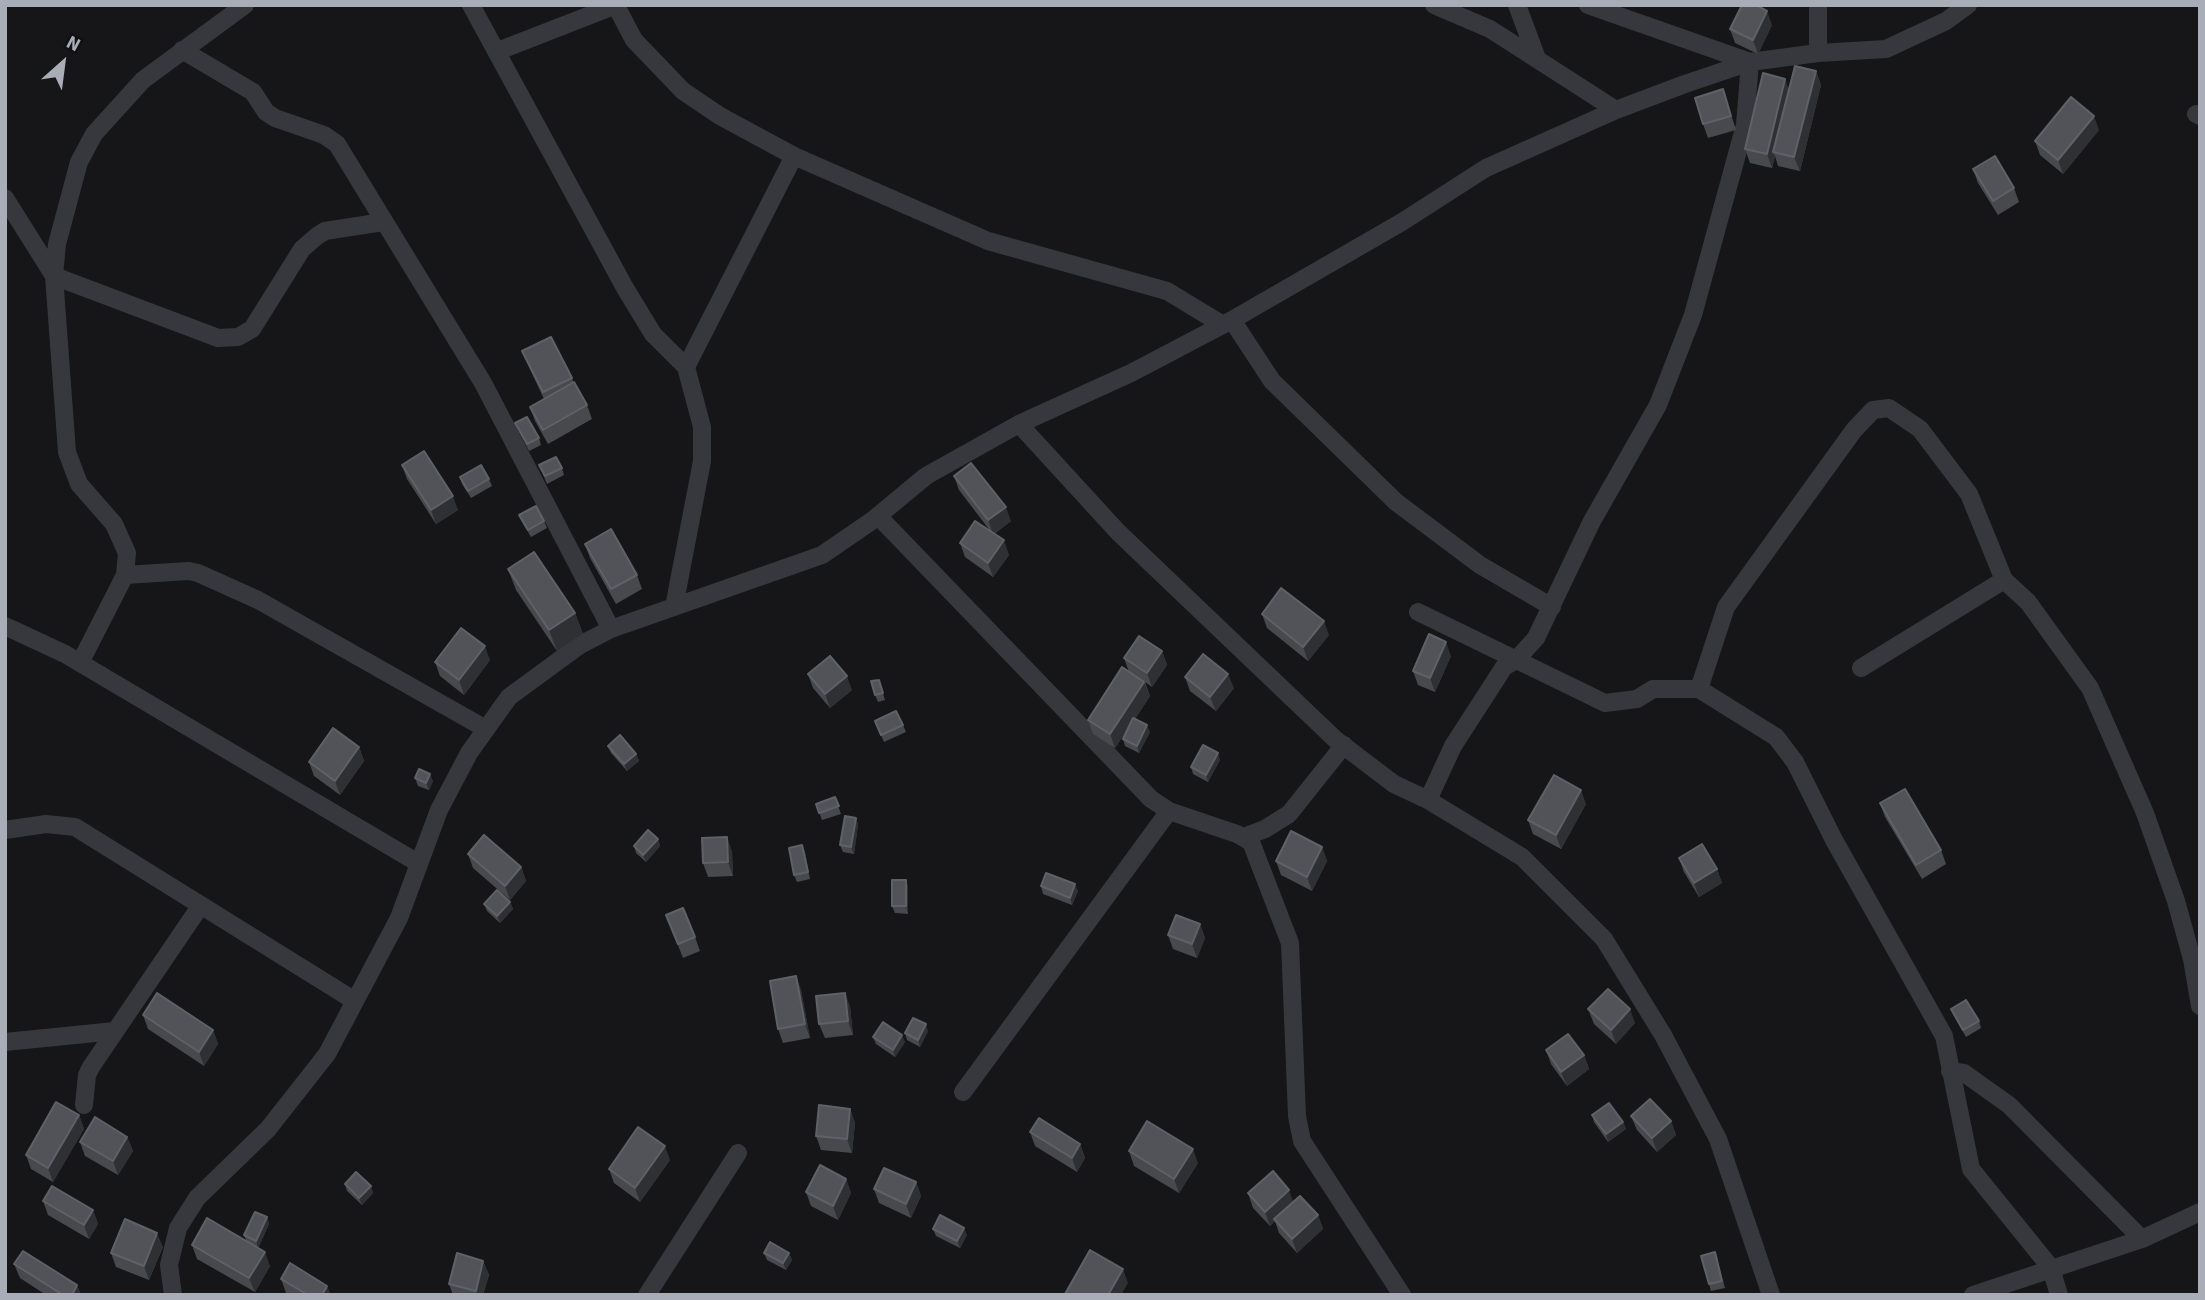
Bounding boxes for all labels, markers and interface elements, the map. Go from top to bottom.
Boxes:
north arrow [28,28,98,98]
text: N [61,29,85,59]

